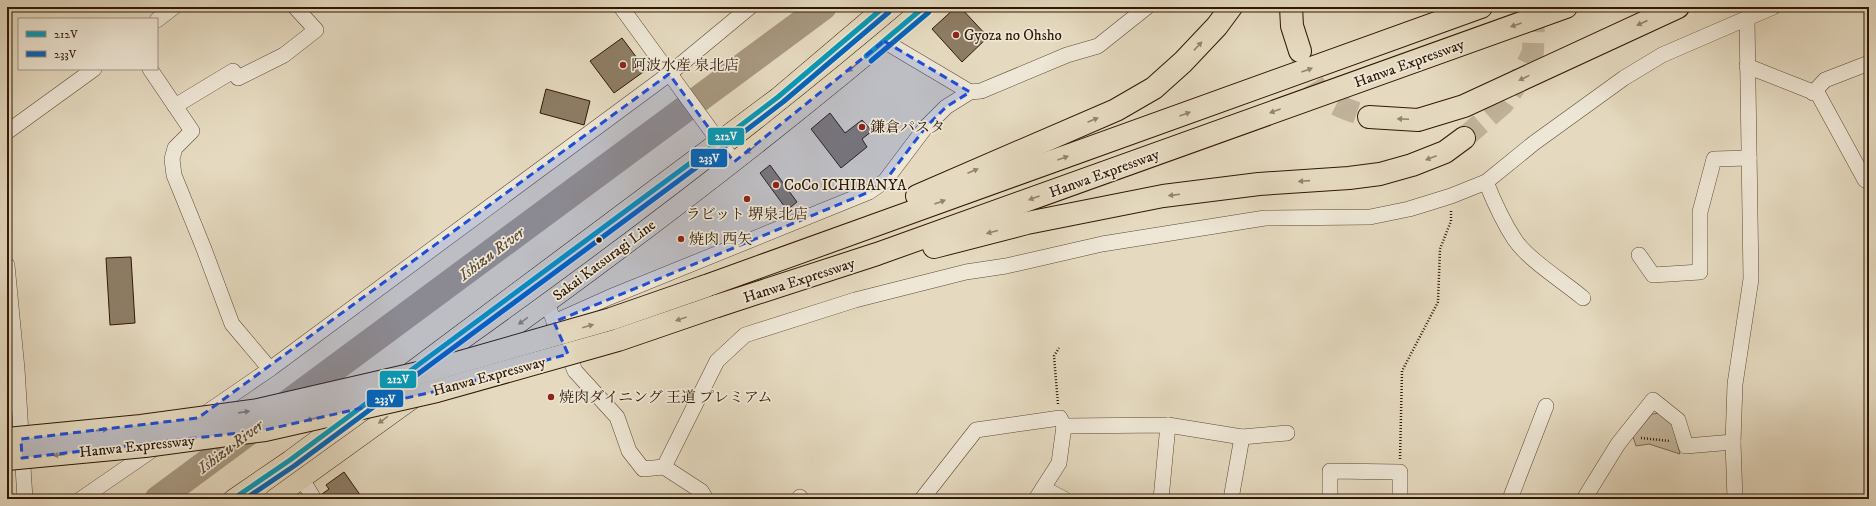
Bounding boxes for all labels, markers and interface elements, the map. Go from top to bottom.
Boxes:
legend [18,18,158,70]
one-way arrow [1637,20,1648,26]
one-way arrow [1509,22,1521,28]
place label: Gyoza no Ohsho [964,26,1062,45]
text: 212V [54,27,78,42]
marker: Gyoza no Ohsho [951,30,961,40]
street label: Hanwa Expressway [1351,34,1468,92]
one-way arrow [1193,41,1203,51]
text: 233V [54,47,77,62]
place label: 阿波水産 泉北店 [631,56,739,75]
marker: 阿波水産 泉北店 [618,60,628,70]
one-way arrow [846,64,857,73]
one-way arrow [1302,66,1314,72]
one-way arrow [1519,75,1530,81]
one-way arrow [1269,108,1281,114]
one-way arrow [1179,110,1191,116]
one-way arrow [1396,116,1409,122]
one-way arrow [1087,117,1099,123]
place label: 鎌倉パスタ [870,118,945,137]
marker: 鎌倉パスタ [857,122,867,132]
line badge: 212V [707,127,745,146]
text: 212V [715,130,738,144]
street label: Hanwa Expressway [1046,144,1163,202]
one-way arrow [745,145,756,154]
line badge: 233V [690,148,728,168]
text: 233V [699,152,720,166]
one-way arrow [1057,154,1069,160]
one-way arrow [1424,155,1436,161]
one-way arrow [968,168,980,174]
place label: CoCo ICHIBANYA [784,176,907,195]
one-way arrow [1298,177,1310,184]
marker: CoCo ICHIBANYA [771,180,781,190]
one-way arrow [1168,191,1180,198]
marker: ラビット 堺泉北店 [742,194,752,204]
one-way arrow [1028,195,1040,201]
one-way arrow [935,198,947,204]
place label: ラビット 堺泉北店 [686,205,808,224]
street label: Sakai Katsuragi Line [549,215,660,305]
water label: Ishizu River [454,222,529,286]
one-way arrow [986,229,998,235]
place label: 焼肉 西矢 [689,230,752,249]
marker: 焼肉 西矢 [676,234,686,244]
unlabelled marker [594,235,604,245]
street label: Hanwa Expressway [741,253,858,307]
one-way arrow [518,316,529,325]
one-way arrow [674,316,686,322]
one-way arrow [582,323,594,329]
street label: Hanwa Expressway [431,352,549,401]
line badge: 212V [379,370,417,389]
text: 212V [387,373,410,387]
place label: 焼肉ダイニング 王道 プレミアム [559,388,773,407]
line badge: 233V [366,389,404,408]
marker: 焼肉ダイニング 王道 プレミアム [546,392,556,402]
text: 233V [375,393,396,407]
one-way arrow [238,409,250,415]
water label: Ishizu River [193,415,268,479]
one-way arrow [378,416,389,424]
one-way arrow [306,417,319,423]
one-way arrow [96,427,108,434]
street label: Hanwa Expressway [78,431,197,462]
one-way arrow [53,451,65,458]

